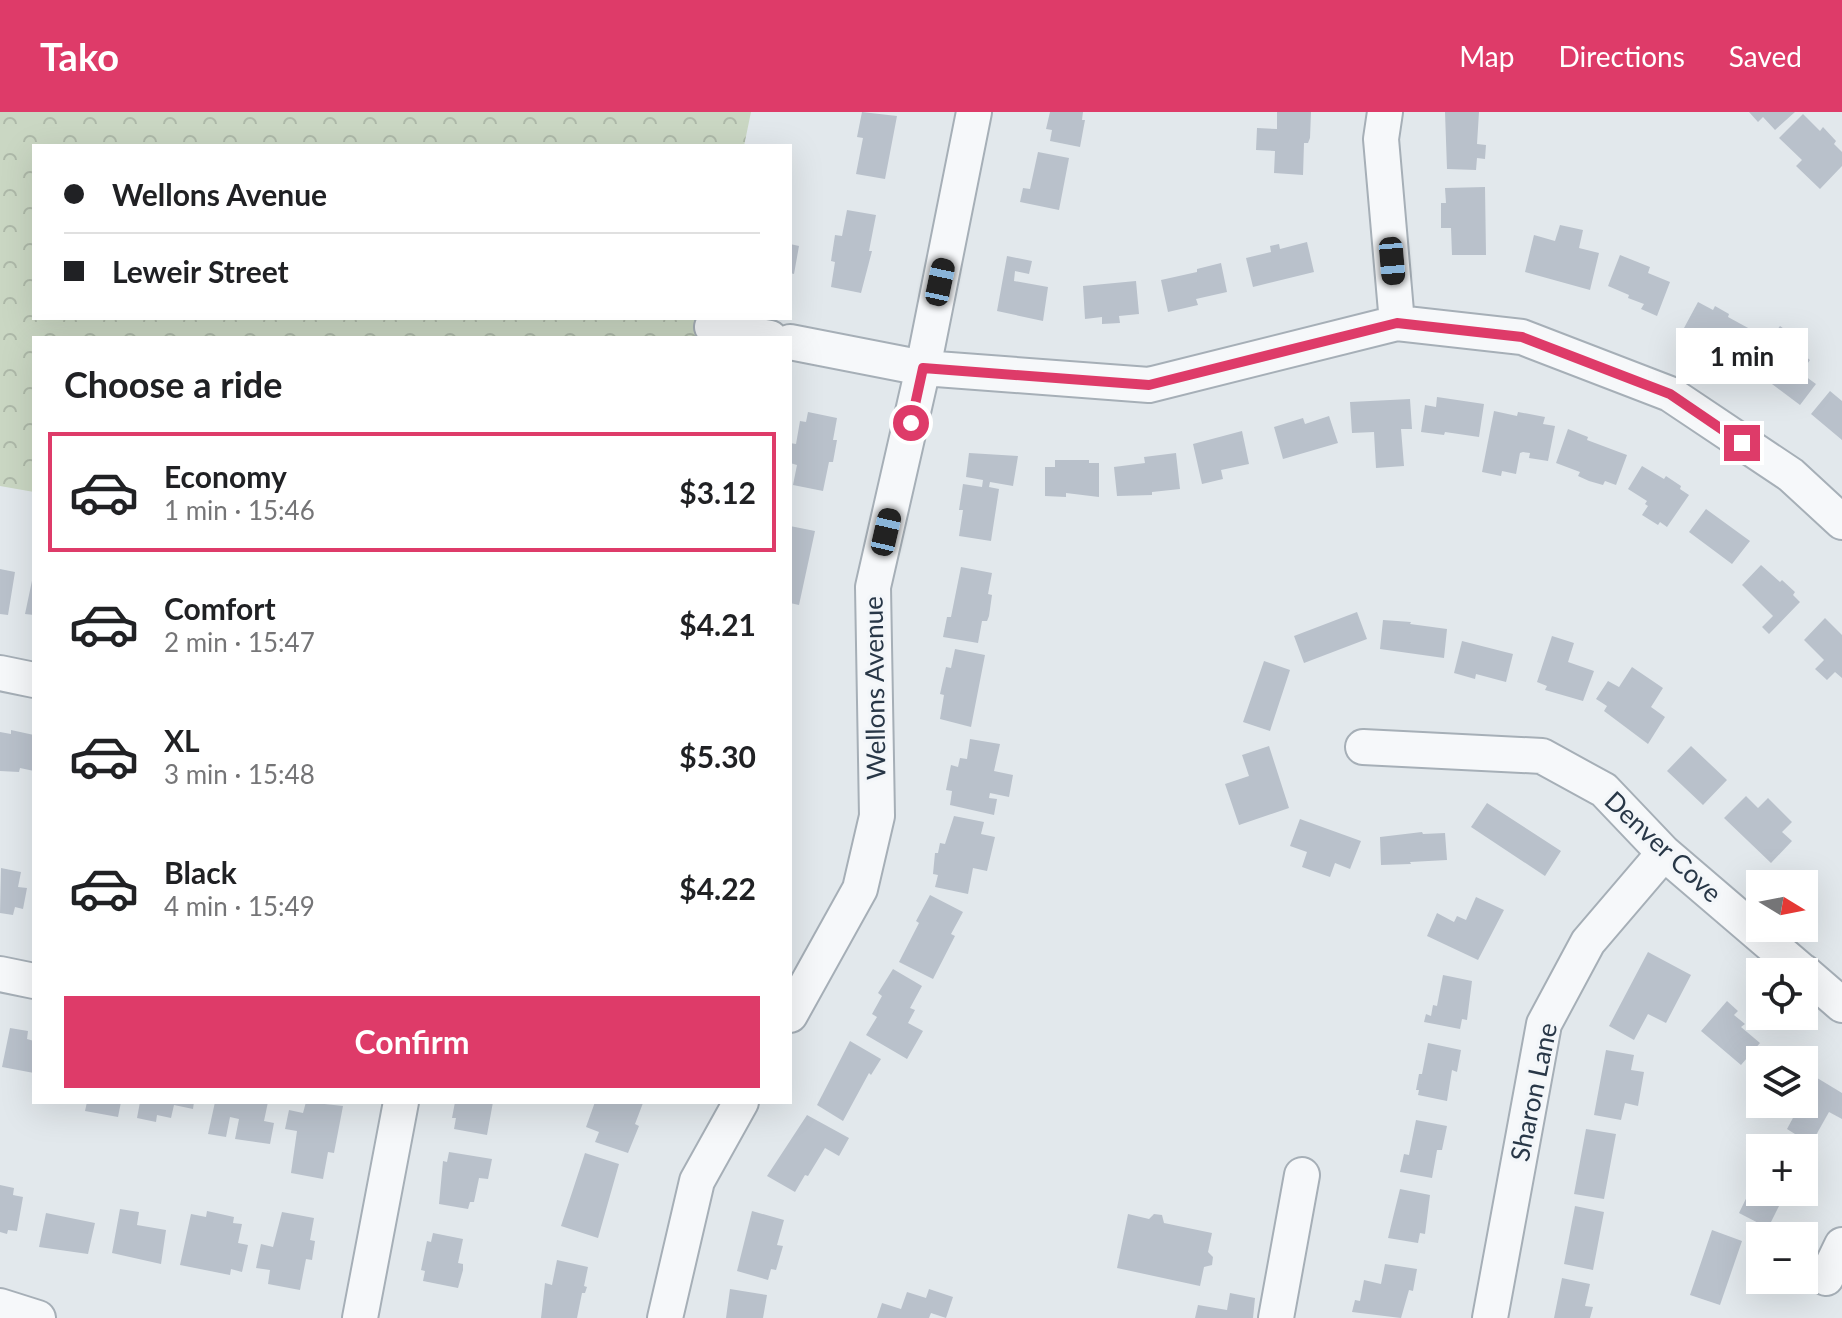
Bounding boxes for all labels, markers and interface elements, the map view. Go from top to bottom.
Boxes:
text: Tako [40,33,119,79]
text: Map [1459,39,1514,73]
text: Directions [1558,39,1685,73]
text: Saved [1729,39,1802,73]
text: Wellons Avenue [112,176,327,212]
car [1378,236,1406,286]
text: Leweir Street [112,253,289,289]
car [923,256,957,308]
callout: 1 min [1676,327,1808,383]
text: 1 min [1710,340,1774,372]
text: Choose a ride [64,362,283,406]
route start [893,405,929,441]
route end [1724,425,1760,461]
icon: car [68,456,140,528]
text: Economy [164,458,287,494]
text: $3.12 [679,474,756,510]
text: 1 min · 15:46 [164,494,315,526]
car [869,506,903,558]
icon: car [68,588,140,660]
text: Comfort [164,590,276,626]
street label: Wellons Avenue [856,596,892,780]
text: $4.21 [679,606,756,642]
text: 2 min · 15:47 [164,626,315,658]
icon: car [68,720,140,792]
text: XL [164,722,200,758]
text: $5.30 [679,738,756,774]
text: 3 min · 15:48 [164,758,315,790]
street label: Denver Cove [1599,784,1729,909]
icon: car [68,852,140,924]
text: Black [164,854,237,890]
text: $4.22 [679,870,756,906]
north arrow [1746,870,1818,942]
map controls [1746,870,1818,1294]
text: 4 min · 15:49 [164,890,315,922]
button: locate [1746,958,1818,1030]
button: Confirm [64,996,760,1088]
street label: Sharon Lane [1503,1020,1563,1164]
button: layers [1746,1046,1818,1118]
button: + [1746,1134,1818,1206]
button: − [1746,1222,1818,1294]

